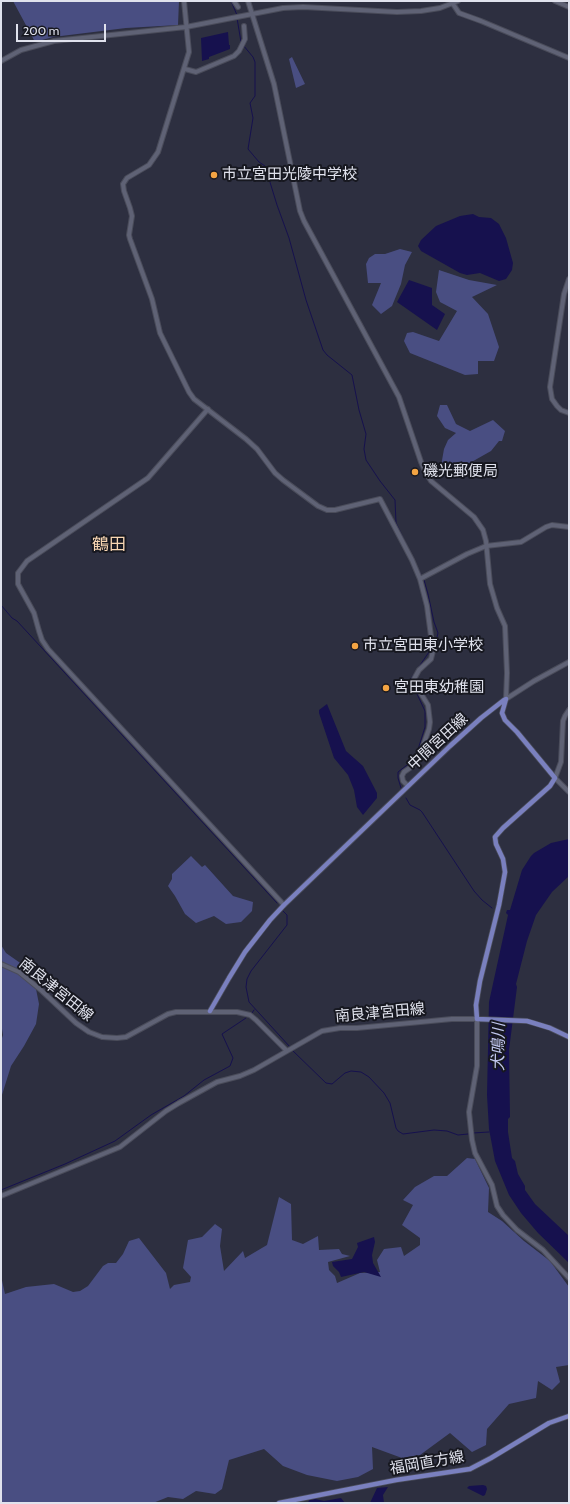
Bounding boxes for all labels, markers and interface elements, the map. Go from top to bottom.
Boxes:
scale bar [18,16,108,42]
text: 200 m [23,23,59,38]
place label: 市立宮田光陵中学校 [222,166,357,184]
marker: 市立宮田光陵中学校 [209,170,219,180]
place label: 磯光郵便局 [423,463,498,481]
marker: 磯光郵便局 [410,467,420,477]
district label: 鶴田 [92,535,126,555]
place label: 市立宮田東小学校 [363,637,483,655]
marker: 市立宮田東小学校 [350,641,360,651]
place label: 宮田東幼稚園 [394,679,484,697]
marker: 宮田東幼稚園 [381,683,391,693]
street label: 中間宮田線 [404,710,472,774]
street label: 南良津宮田線 [15,955,97,1025]
street label: 南良津宮田線 [334,1000,426,1026]
water label: 犬鳴川 [489,1023,509,1071]
street label: 福岡直方線 [389,1448,465,1478]

